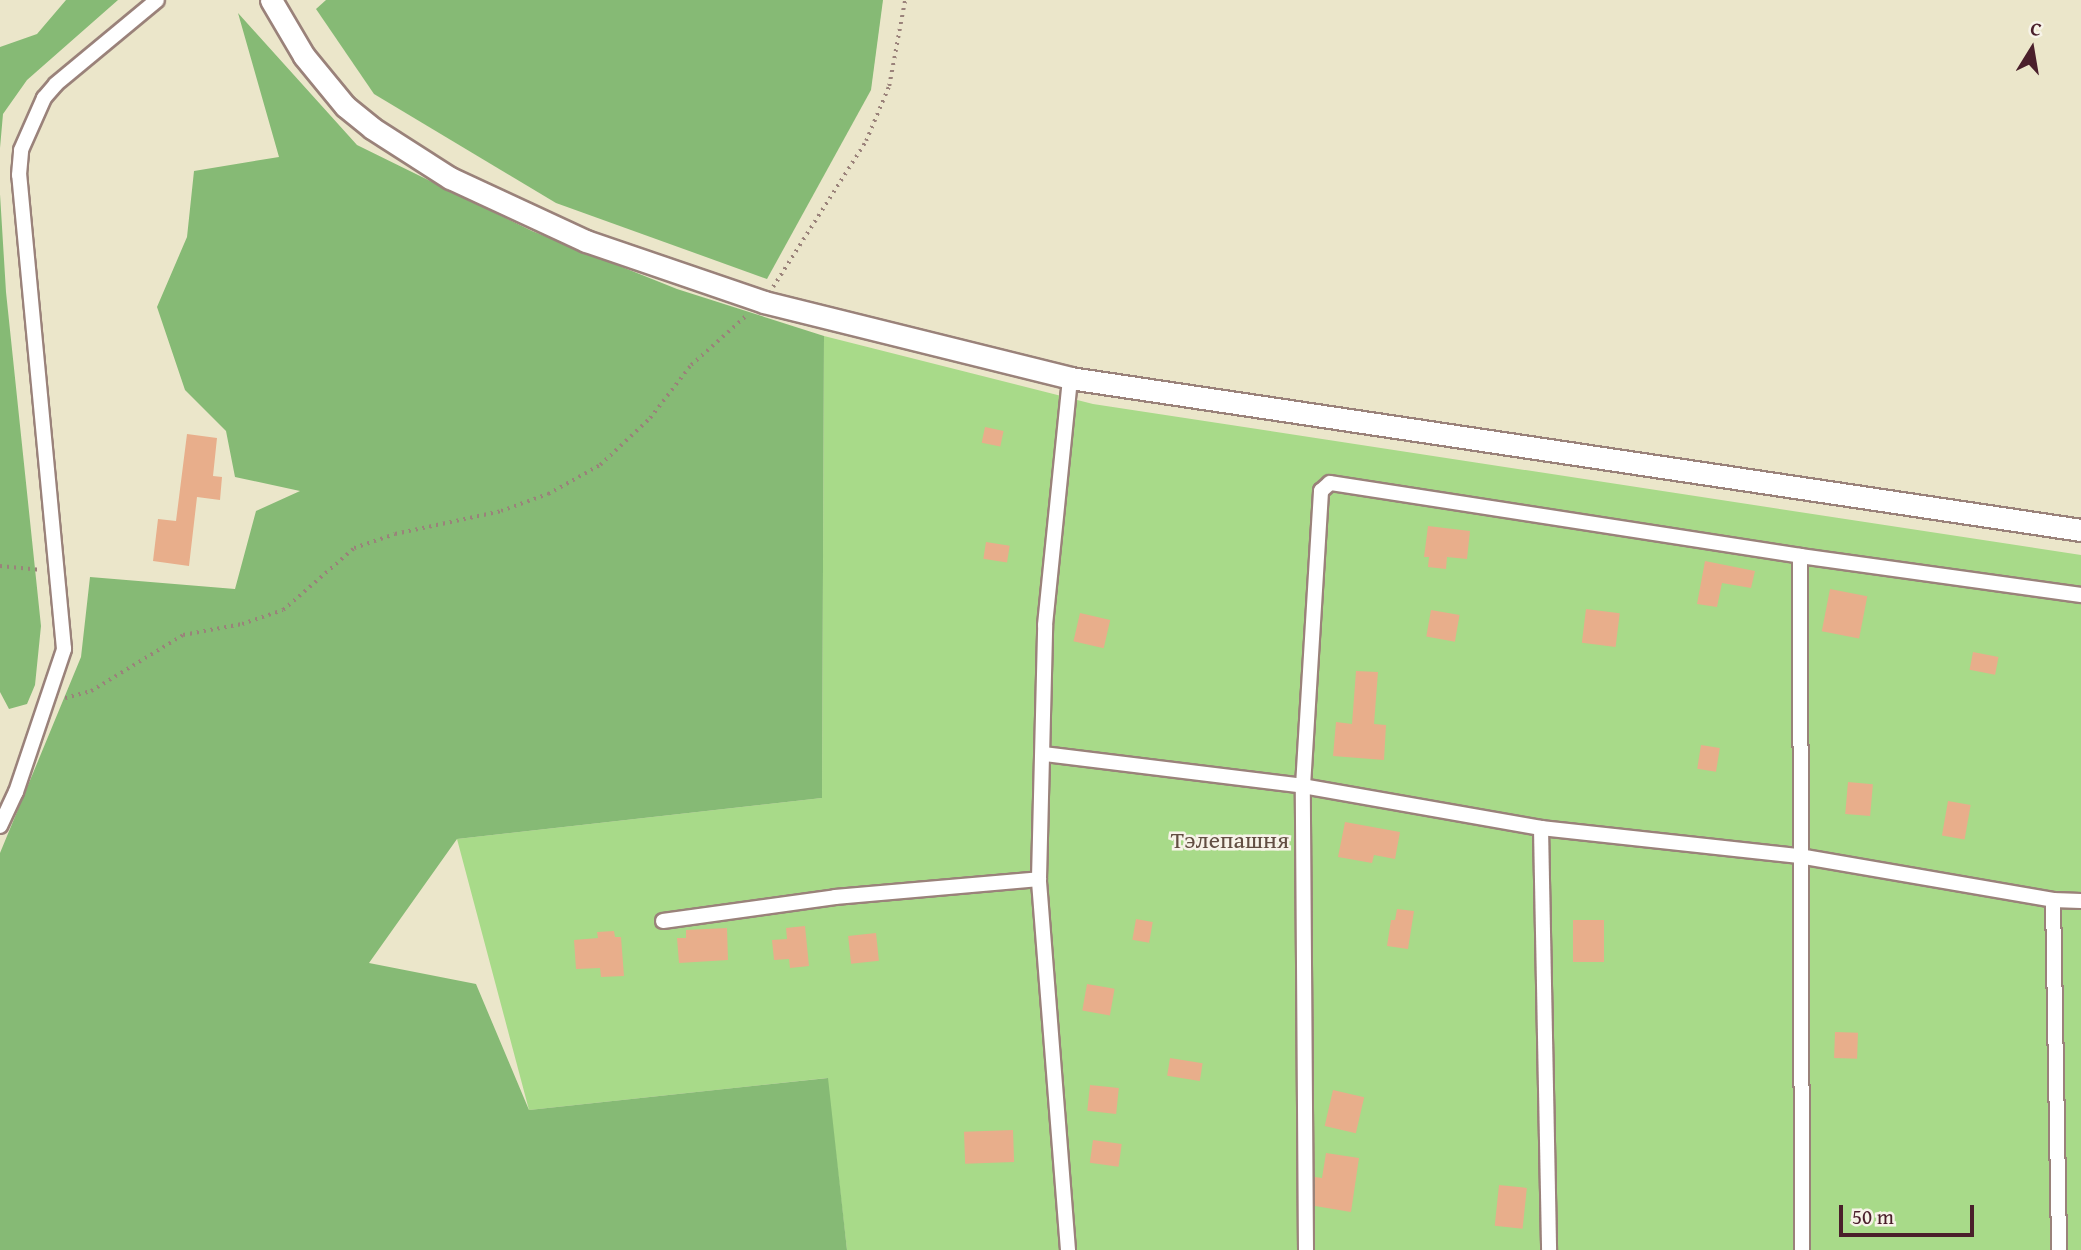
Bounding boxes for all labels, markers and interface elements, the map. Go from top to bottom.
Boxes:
north arrow [1997,14,2067,84]
text: С [2028,14,2044,43]
park label: Тэлепашня [1171,826,1289,854]
scale bar [1843,1190,1978,1234]
text: 50 m [1852,1201,1894,1232]

